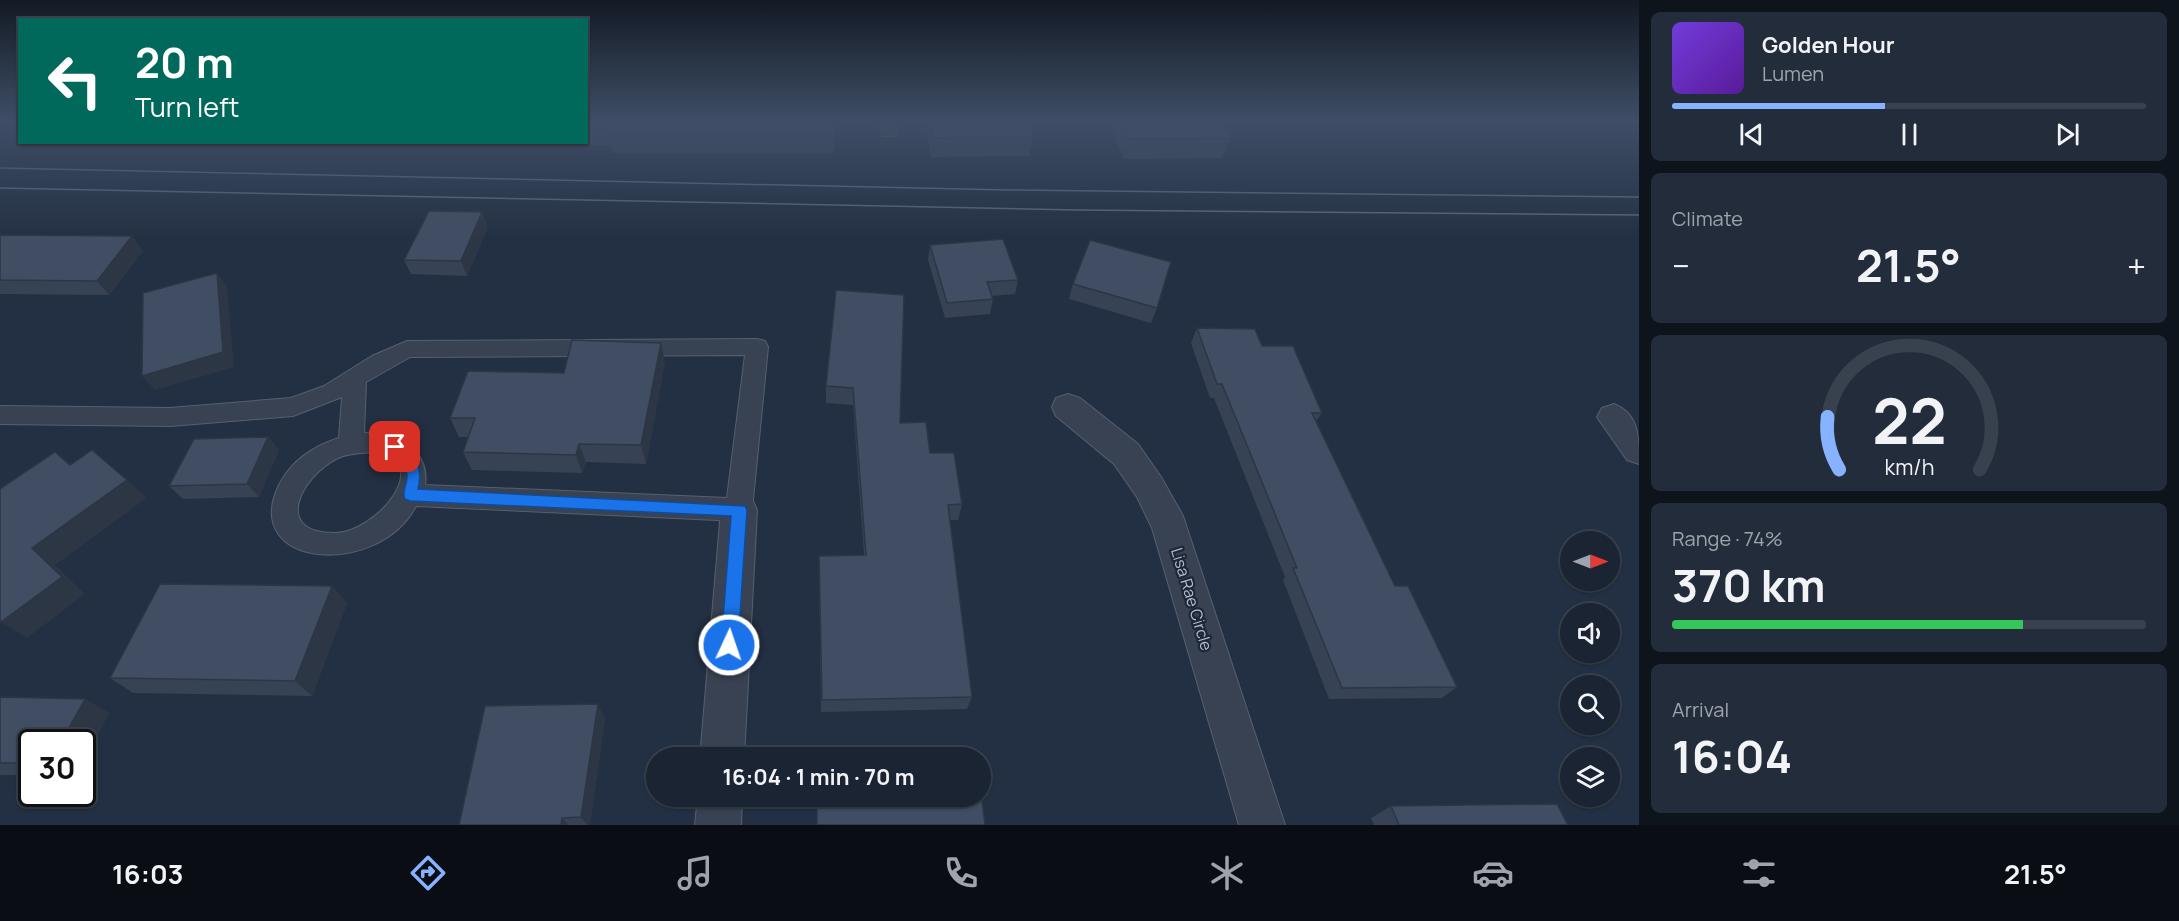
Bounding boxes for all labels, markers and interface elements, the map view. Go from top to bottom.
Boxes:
text: Golden Hour [1762,30,1895,60]
text: 20 m [135,33,234,91]
icon: left [36,42,114,120]
text: Lumen [1762,60,1824,87]
text: Turn left [135,88,239,125]
icon: previous [1735,118,1768,151]
icon: pause [1893,118,1926,151]
icon: next [2051,118,2084,151]
text: Climate [1672,205,1743,232]
text: 21.5° [1856,234,1961,296]
text: − [1672,243,1690,288]
text: + [2127,243,2146,288]
text: 22 [1872,377,1946,463]
pin [369,421,420,472]
icon: arrive [378,430,411,463]
text: km/h [1884,452,1934,481]
text: Range · 74% [1672,525,1783,552]
north arrow [1560,531,1620,591]
map controls [1560,531,1620,807]
street label: Lisa Rae Circle [1166,545,1218,653]
text: 370 km [1672,554,1825,616]
button: sound [1560,603,1620,663]
position arrow [697,613,761,677]
button: search [1560,675,1620,735]
text: Arrival [1672,696,1729,723]
text: 16:04 [1672,725,1792,787]
speed limit sign: 30 [18,729,96,807]
button: layers [1560,747,1620,807]
text: 16:04 · 1 min · 70 m [722,762,915,792]
icon: directions [407,852,449,894]
icon: music [674,852,716,894]
icon: phone [940,852,982,894]
icon: climate [1206,852,1248,894]
icon: car [1472,852,1514,894]
icon: filters [1738,852,1780,894]
text: 16:03 [112,855,183,892]
text: 21.5° [2004,855,2067,892]

